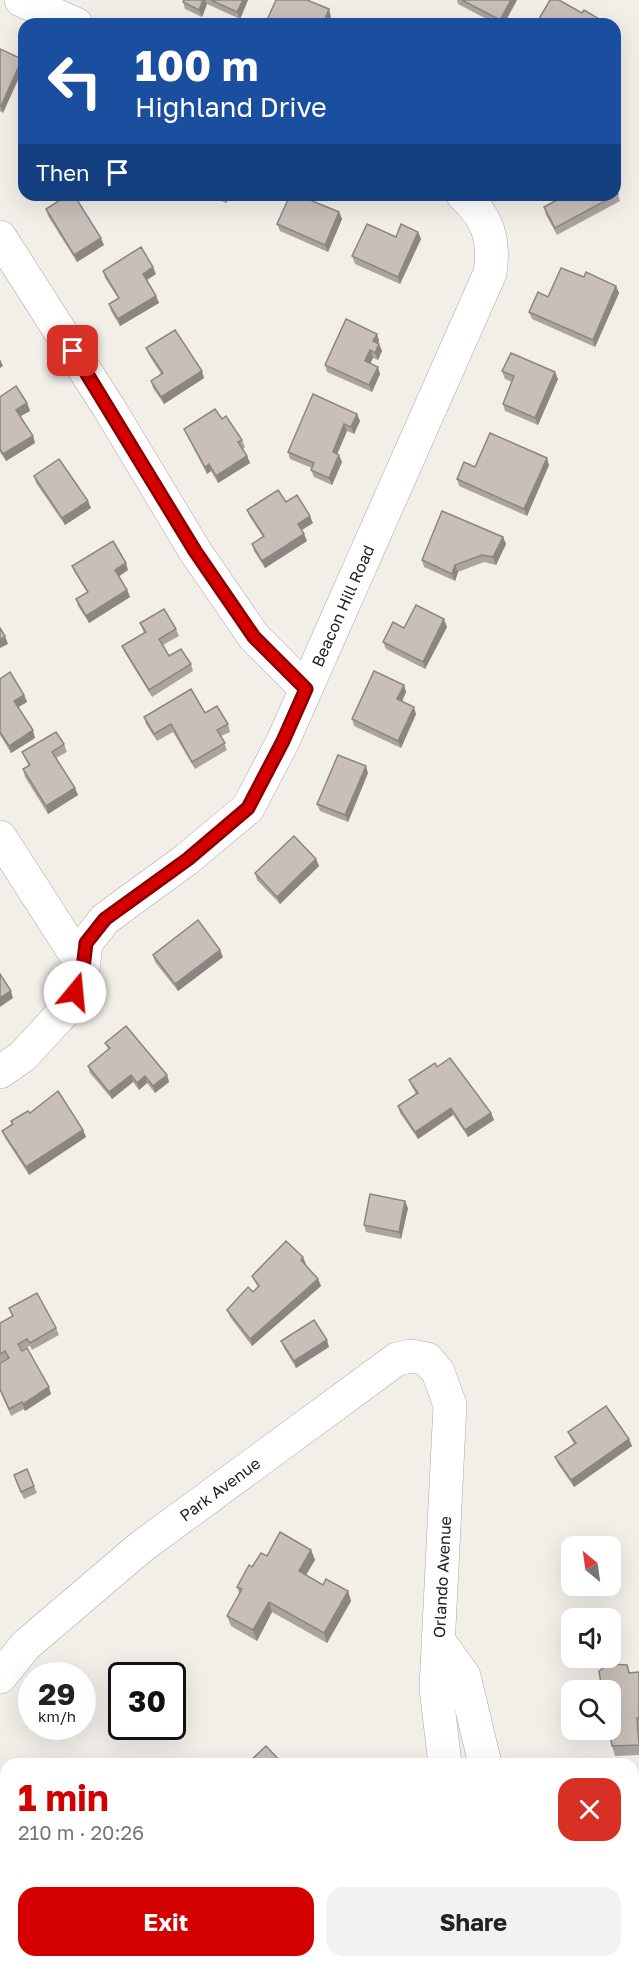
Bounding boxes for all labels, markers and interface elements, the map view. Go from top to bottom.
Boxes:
text: 100 m [135,40,258,90]
icon: left [36,42,114,120]
text: Highland Drive [135,91,327,123]
icon: arrive [101,156,134,189]
text: Then [36,159,89,186]
pin [47,325,98,376]
icon: arrive [56,334,89,367]
street label: Beacon Hill Road [307,542,378,670]
position arrow [43,960,107,1024]
street label: Park Avenue [175,1453,264,1525]
street label: Orlando Avenue [429,1516,455,1638]
north arrow [561,1536,621,1596]
map controls [561,1536,621,1740]
button: sound [561,1608,621,1668]
speed limit sign: 30 [108,1662,186,1740]
text: 29 [38,1676,76,1712]
button: search [561,1680,621,1740]
text: km/h [38,1707,76,1725]
text: 1 min [18,1776,109,1819]
button: close [558,1778,621,1841]
text: 210 m · 20:26 [18,1820,144,1844]
button: Exit [18,1887,314,1956]
button: Share [326,1887,621,1956]

